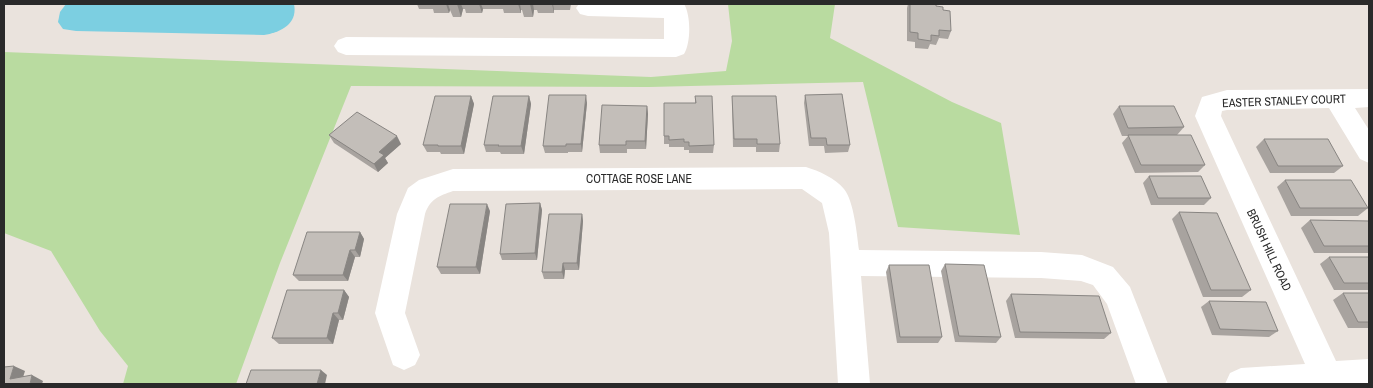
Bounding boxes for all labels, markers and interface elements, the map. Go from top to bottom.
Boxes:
street label: EASTER STANLEY COURT [1222,91,1346,111]
street label: COTTAGE ROSE LANE [586,171,692,187]
street label: BRUSH HILL ROAD [1243,206,1295,294]

